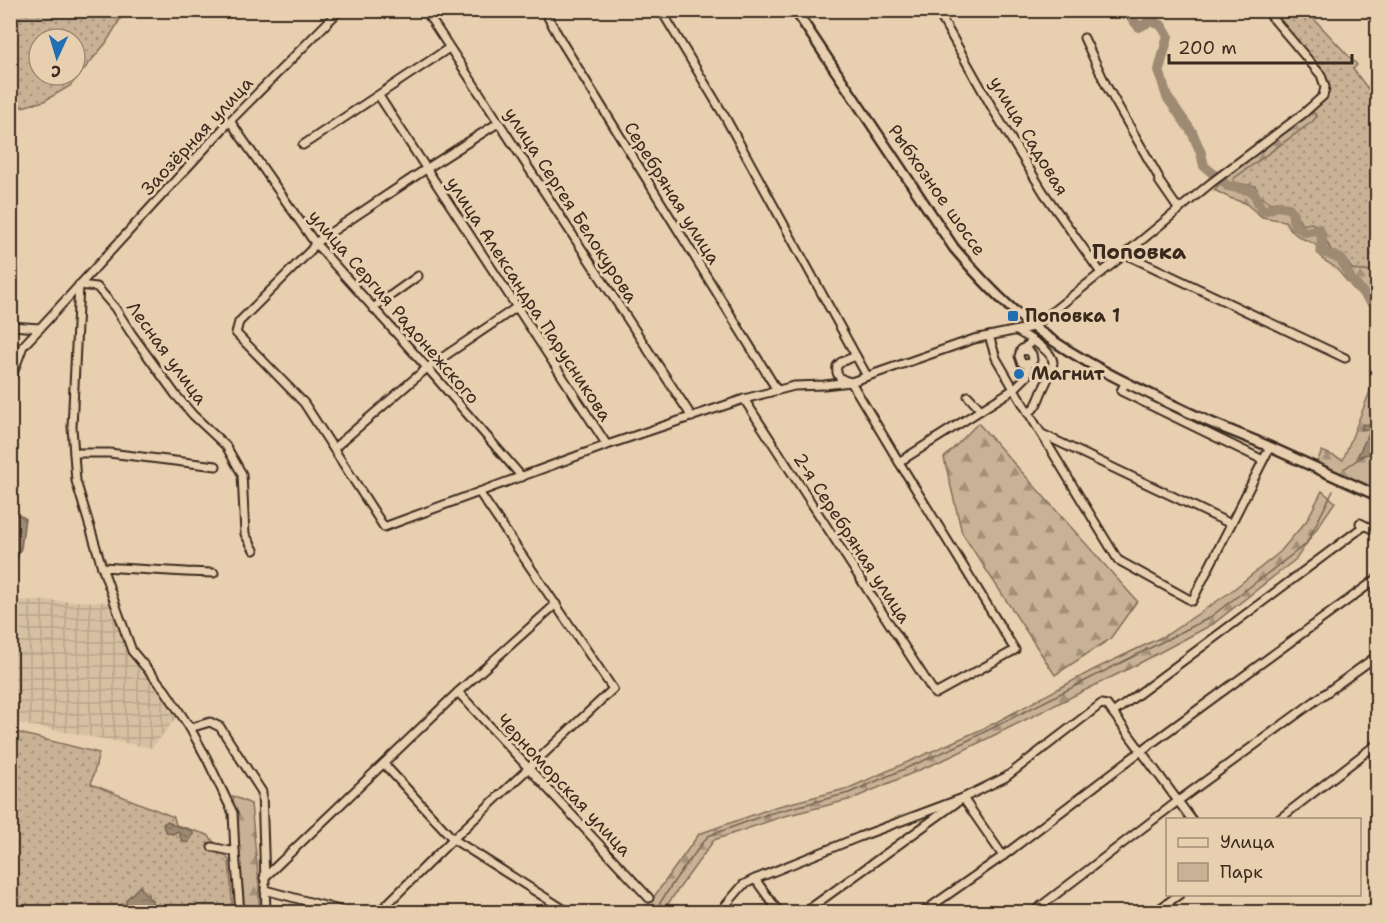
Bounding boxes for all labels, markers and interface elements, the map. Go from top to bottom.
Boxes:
north arrow [27,27,87,87]
scale bar [1169,27,1352,65]
text: 200 m [1178,36,1237,60]
text: С [50,61,62,82]
street label: Заозёрная улица [136,72,258,200]
street label: улица Садовая [984,72,1074,200]
street label: улица Сергея Белокурова [499,103,643,307]
street label: Серебряная улица [618,117,726,269]
street label: Рыбхозное шоссе [883,120,991,260]
street label: улица Александра Парусникова [441,172,617,426]
street label: улица Сергия Радонежского [303,205,485,409]
district label: Поповка [1092,238,1187,266]
street label: Лесная улица [121,296,213,410]
place label: Поповка 1 [1025,304,1120,328]
marker: Поповка 1 [1006,309,1020,323]
place label: Магнит [1031,362,1105,386]
marker: Магнит [1012,367,1026,381]
street label: 2-я Серебряная улица [788,448,916,628]
street label: Черноморская улица [491,708,637,862]
legend [1166,818,1361,896]
text: Улица [1220,830,1274,854]
text: Парк [1220,860,1263,884]

